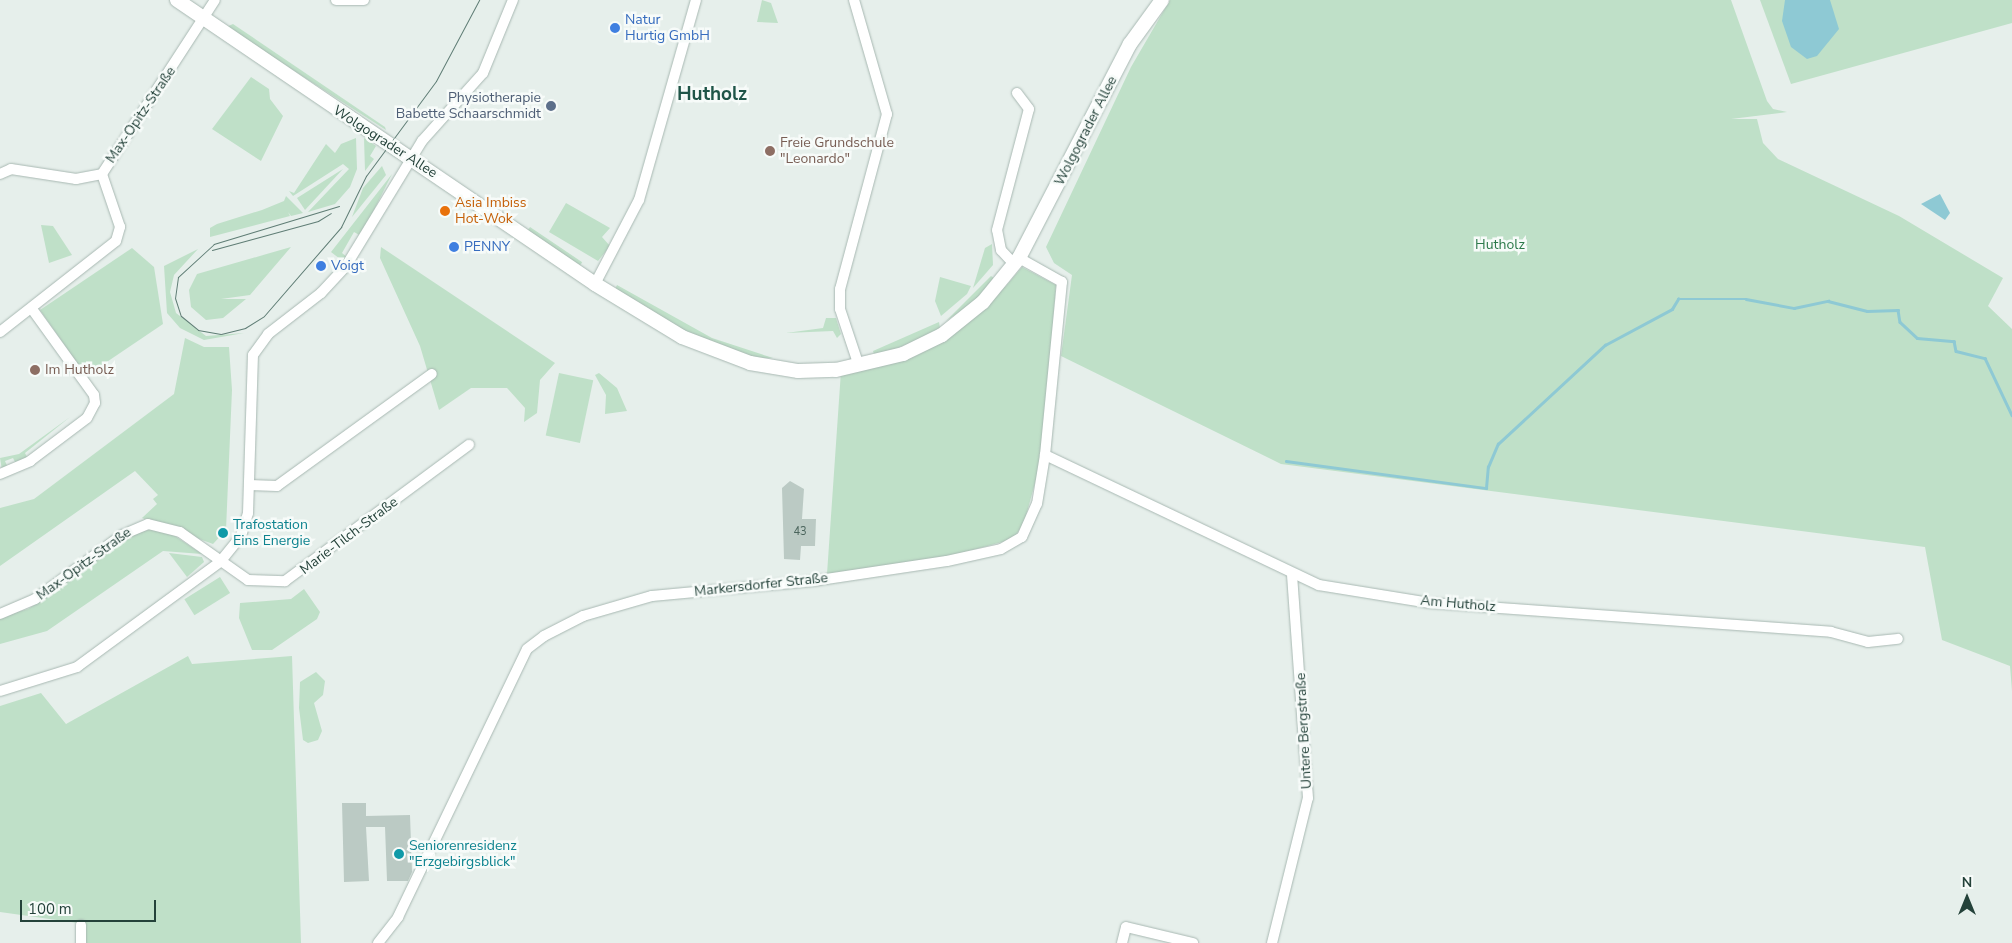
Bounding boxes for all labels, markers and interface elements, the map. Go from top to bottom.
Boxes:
place label: Natur Hurtig GmbH [625,12,710,44]
marker: Natur Hurtig GmbH [609,22,621,34]
street label: Max-Opitz-Straße [102,64,180,166]
street label: Wolgograder Allee [1051,73,1121,189]
district label: Hutholz [677,84,747,106]
place label: Physiotherapie Babette Schaarschmidt [396,90,541,122]
marker: Physiotherapie Babette Schaarschmidt [545,100,557,112]
street label: Wolgograder Allee [330,102,440,182]
place label: Freie Grundschule "Leonardo" [780,135,894,168]
marker: Freie Grundschule "Leonardo" [764,145,776,157]
place label: Asia Imbiss Hot-Wok [455,195,527,228]
marker: Asia Imbiss Hot-Wok [439,205,451,217]
park label: Hutholz [1475,237,1525,253]
place label: PENNY [464,239,510,255]
marker: PENNY [448,241,460,253]
place label: Voigt [331,258,364,274]
marker: Voigt [315,260,327,272]
place label: Im Hutholz [45,362,114,378]
marker: Im Hutholz [29,364,41,376]
street label: Marie-Tilch-Straße [297,494,401,578]
place label: Trafostation Eins Energie [233,517,310,550]
street label: Max-Opitz-Straße [33,524,135,604]
house number: 43 [793,525,807,539]
marker: Trafostation Eins Energie [217,527,229,539]
street label: Markersdorfer Straße [693,570,829,600]
street label: Am Hutholz [1420,592,1496,616]
street label: Untere Bergstraße [1293,672,1315,790]
place label: Seniorenresidenz "Erzgebirgsblick" [409,838,517,870]
marker: Seniorenresidenz "Erzgebirgsblick" [393,848,405,860]
north arrow [1942,873,1992,923]
text: N [1962,873,1972,892]
scale bar [22,890,159,922]
text: 100 m [28,899,72,919]

